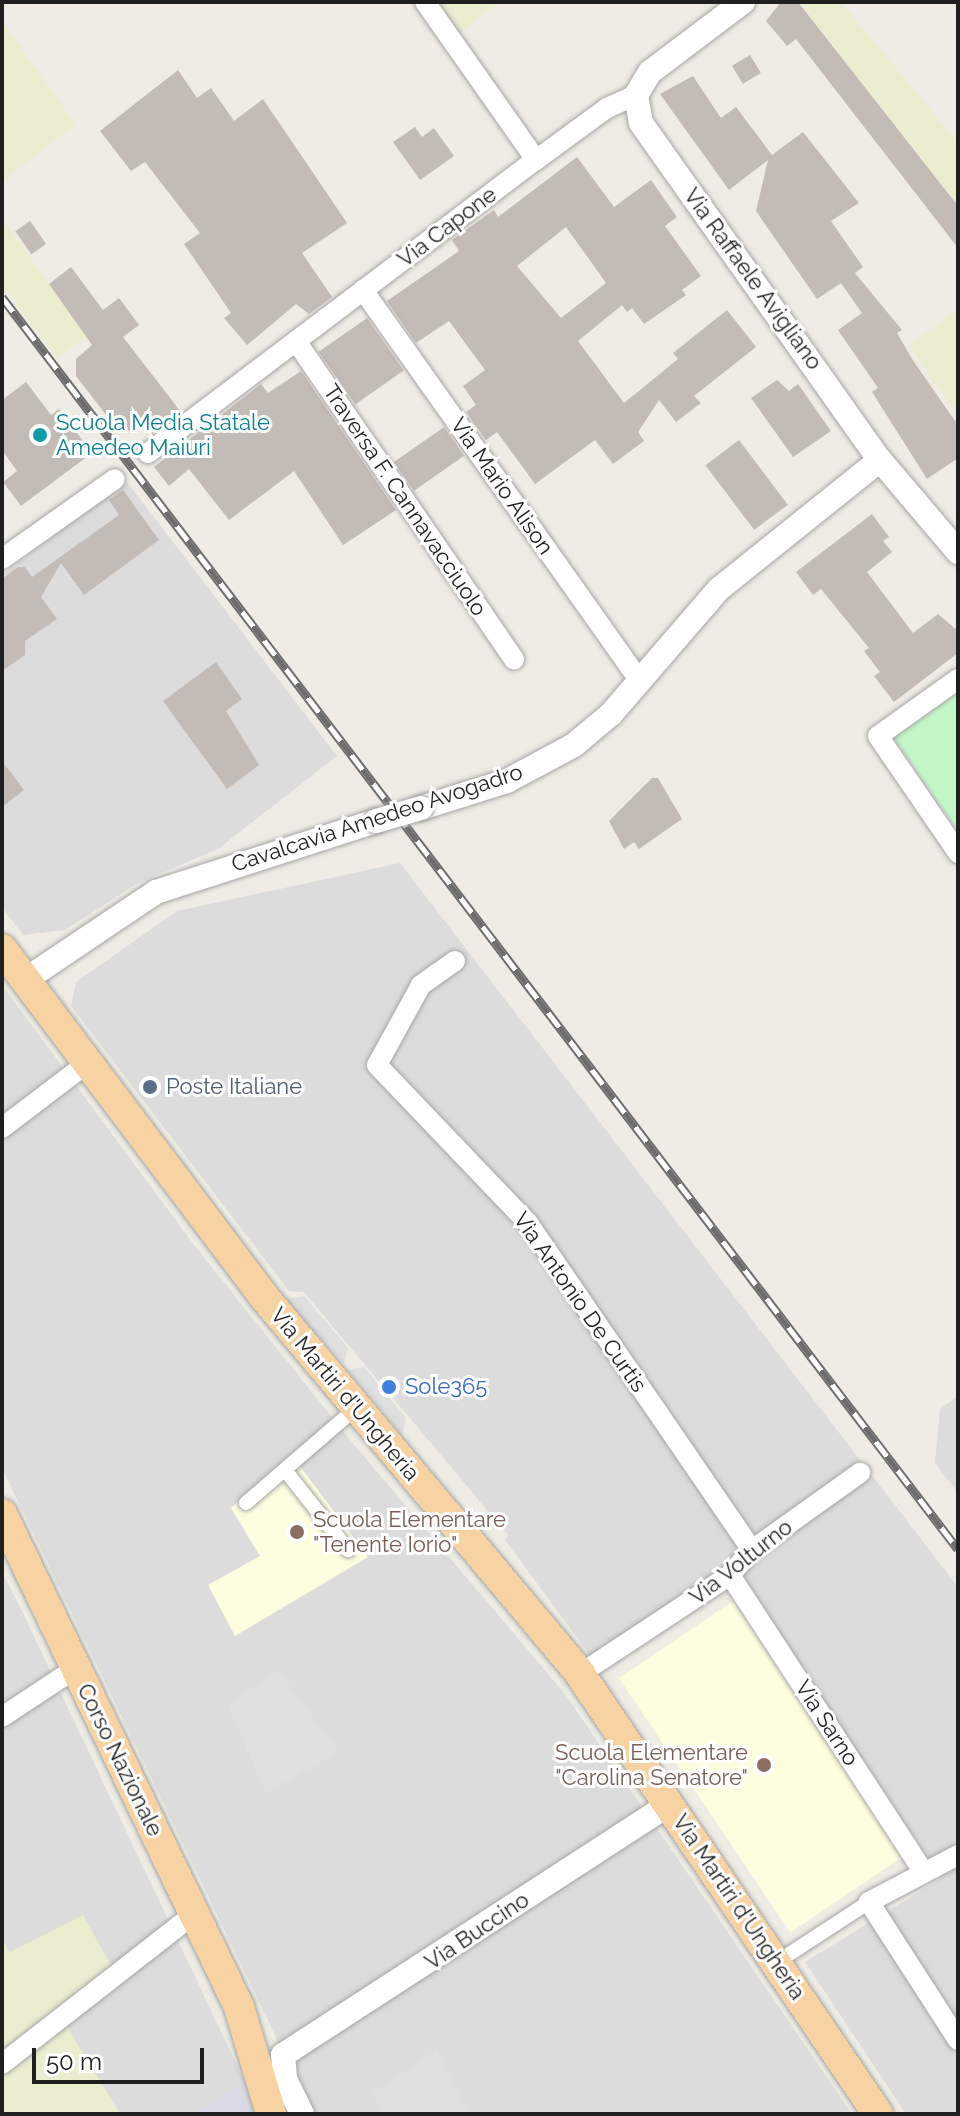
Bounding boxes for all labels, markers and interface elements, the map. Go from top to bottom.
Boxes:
street label: Via Capone [392,181,502,273]
street label: Via Raffaele Avigliano [678,183,828,375]
street label: Traversa F. Cannavacciuolo [318,379,492,621]
place label: Scuola Media Statale Amedeo Maiuri [56,409,270,460]
street label: Via Mario Alison [445,412,559,560]
marker: Scuola Media Statale Amedeo Maiuri [31,426,49,444]
street label: Cavalcavia Amedeo Avogadro [228,758,526,878]
place label: Poste Italiane [166,1074,302,1100]
marker: Poste Italiane [141,1078,159,1096]
street label: Via Antonio De Curtis [508,1207,652,1397]
street label: Via Martiri d'Ungheria [265,1302,425,1486]
place label: Sole365 [405,1374,487,1400]
marker: Sole365 [380,1378,398,1396]
place label: Scuola Elementare "Tenente Iorio" [313,1506,506,1558]
street label: Via Volturno [684,1513,798,1611]
marker: Scuola Elementare "Tenente Iorio" [288,1523,306,1541]
street label: Via Sarno [790,1675,864,1771]
street label: Corso Nazionale [72,1679,168,1841]
place label: Scuola Elementare "Carolina Senatore" [555,1739,748,1790]
marker: Scuola Elementare "Carolina Senatore" [755,1756,773,1774]
street label: Via Martiri d'Ungheria [667,1809,811,2005]
street label: Via Buccino [420,1887,534,1975]
scale bar [36,2032,208,2082]
text: 50 m [46,2047,102,2076]

